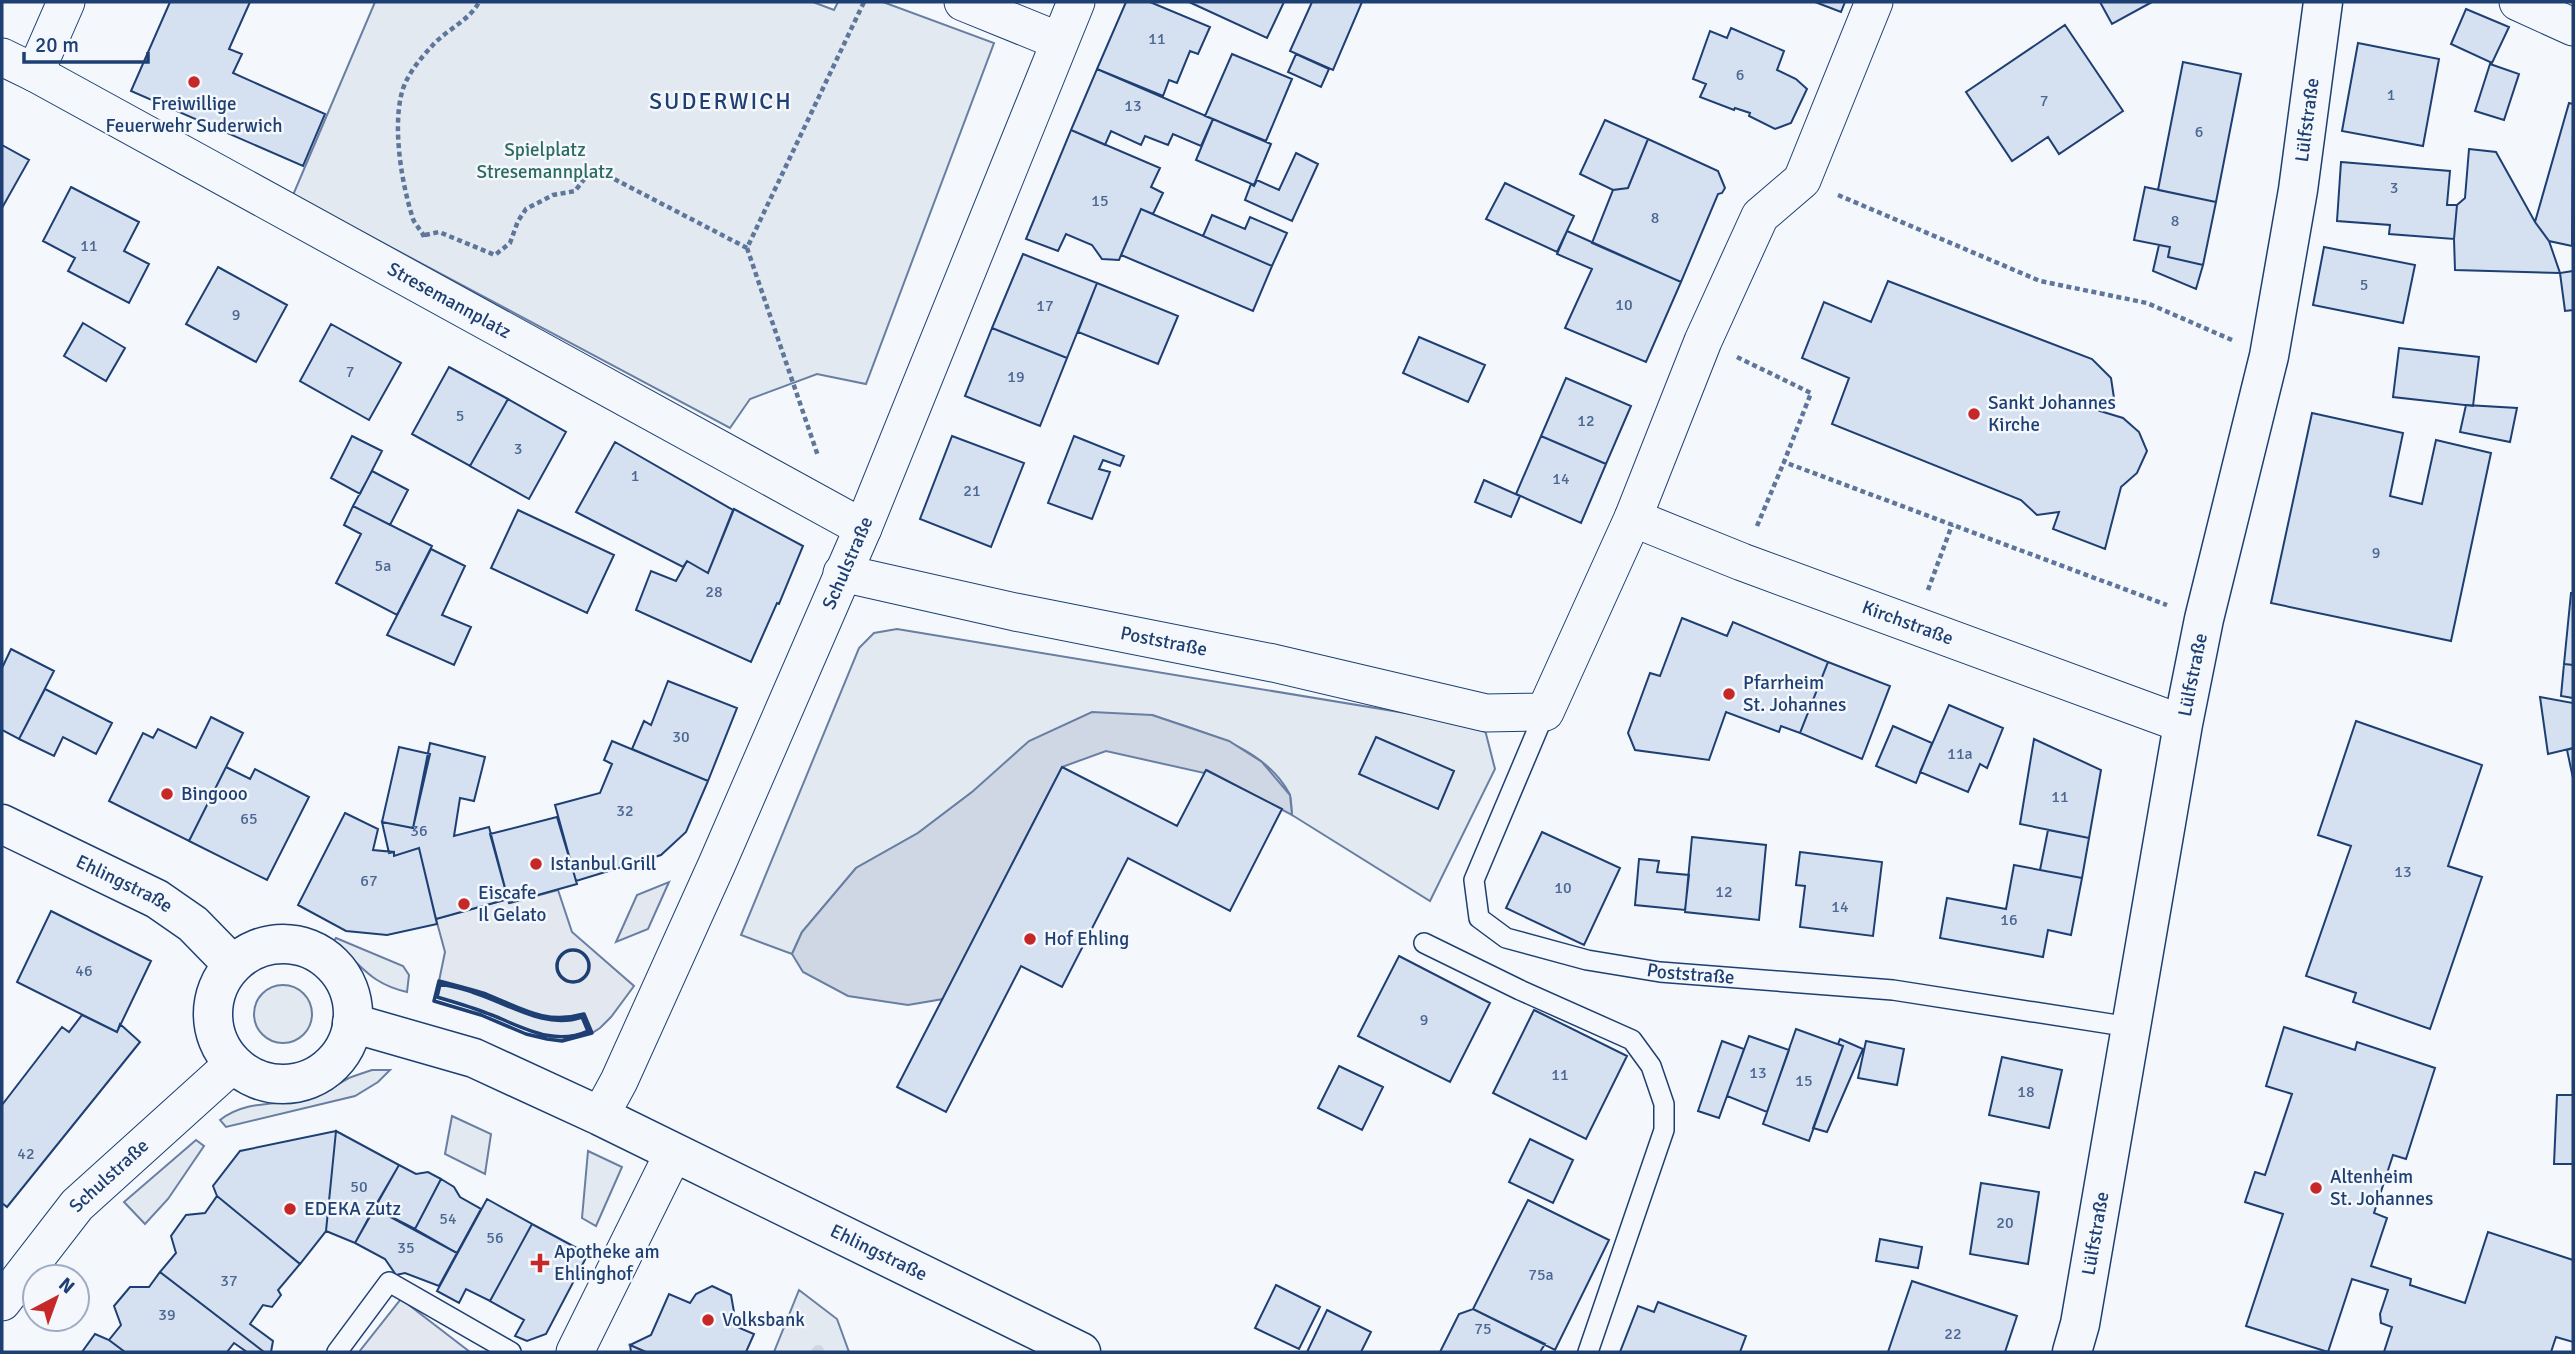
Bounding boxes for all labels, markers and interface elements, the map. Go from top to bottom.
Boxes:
scale bar [24,21,149,65]
house number: 11 [1148,29,1166,49]
text: 20 m [35,32,79,58]
house number: 6 [1736,65,1744,85]
marker: Freiwillige Feuerwehr Suderwich [186,74,202,90]
street label: Lülfstraße [2290,76,2325,164]
house number: 1 [2387,85,2395,105]
district label: SUDERWICH [649,87,793,116]
house number: 7 [2040,91,2048,111]
place label: Freiwillige Feuerwehr Suderwich [106,92,283,138]
house number: 13 [1124,96,1142,116]
house number: 6 [2195,122,2203,142]
park label: Spielplatz Stresemannplatz [476,138,614,184]
house number: 3 [2390,178,2398,198]
house number: 15 [1091,191,1109,211]
house number: 8 [1651,208,1659,228]
house number: 8 [2171,211,2179,231]
house number: 11 [80,236,98,256]
street label: Stresemannplatz [383,257,515,344]
house number: 5 [2360,275,2368,295]
house number: 10 [1615,295,1633,315]
house number: 17 [1036,296,1054,316]
house number: 9 [232,305,240,325]
house number: 7 [346,362,354,382]
house number: 19 [1007,367,1025,387]
place label: Sankt Johannes Kirche [1988,391,2116,437]
house number: 5 [456,406,464,426]
marker: Sankt Johannes Kirche [1966,406,1982,422]
house number: 12 [1577,411,1595,431]
house number: 3 [514,439,522,459]
house number: 1 [631,466,639,486]
house number: 14 [1552,469,1570,489]
house number: 21 [963,481,981,501]
street label: Schulstraße [817,513,878,613]
house number: 9 [2372,543,2380,563]
house number: 5a [375,556,391,576]
house number: 28 [705,582,723,602]
street label: Kirchstraße [1859,595,1957,651]
street label: Poststraße [1118,621,1209,662]
street label: Lülfstraße [2173,631,2213,719]
place label: Pfarrheim St. Johannes [1743,671,1846,717]
marker: Pfarrheim St. Johannes [1721,686,1737,702]
house number: 30 [672,727,690,747]
house number: 11a [1947,744,1973,764]
place label: Bingooo [181,782,248,806]
marker: Bingooo [159,786,175,802]
house number: 11 [2051,787,2069,807]
house number: 32 [616,801,634,821]
house number: 65 [240,809,258,829]
house number: 36 [410,821,428,841]
street label: Ehlingstraße [72,850,177,918]
place label: Istanbul Grill [550,852,656,876]
marker: Istanbul Grill [528,856,544,872]
house number: 13 [2394,862,2412,882]
house number: 67 [360,871,378,891]
house number: 10 [1554,878,1572,898]
place label: Eiscafe Il Gelato [478,881,547,927]
house number: 12 [1715,882,1733,902]
marker: Eiscafe Il Gelato [456,896,472,912]
house number: 14 [1831,897,1849,917]
house number: 16 [2000,910,2018,930]
place label: Hof Ehling [1044,927,1129,951]
marker: Hof Ehling [1022,931,1038,947]
street label: Poststraße [1645,958,1736,990]
house number: 46 [75,961,93,981]
house number: 9 [1420,1010,1428,1030]
house number: 13 [1749,1063,1767,1083]
house number: 11 [1551,1065,1569,1085]
house number: 15 [1795,1071,1813,1091]
house number: 18 [2017,1082,2035,1102]
street label: Schulstraße [64,1134,154,1217]
house number: 42 [17,1144,35,1164]
place label: Altenheim St. Johannes [2330,1165,2433,1211]
house number: 50 [350,1177,368,1197]
marker: Altenheim St. Johannes [2308,1180,2324,1196]
street label: Lülfstraße [2077,1190,2115,1277]
place label: EDEKA Zutz [304,1197,401,1221]
marker: EDEKA Zutz [282,1201,298,1217]
house number: 54 [439,1209,457,1229]
house number: 20 [1996,1213,2014,1233]
street label: Ehlingstraße [826,1219,931,1287]
house number: 56 [486,1228,504,1248]
house number: 35 [397,1238,415,1258]
place label: Apotheke am Ehlinghof [554,1240,660,1286]
marker: Apotheke am Ehlinghof [532,1255,548,1271]
north arrow [21,1263,91,1333]
house number: 75a [1528,1265,1554,1285]
house number: 37 [220,1271,238,1291]
text: N [54,1273,79,1299]
house number: 39 [158,1305,176,1325]
place label: Volksbank [722,1308,805,1332]
marker: Volksbank [700,1312,716,1328]
house number: 75 [1474,1319,1492,1339]
house number: 22 [1944,1324,1962,1344]

